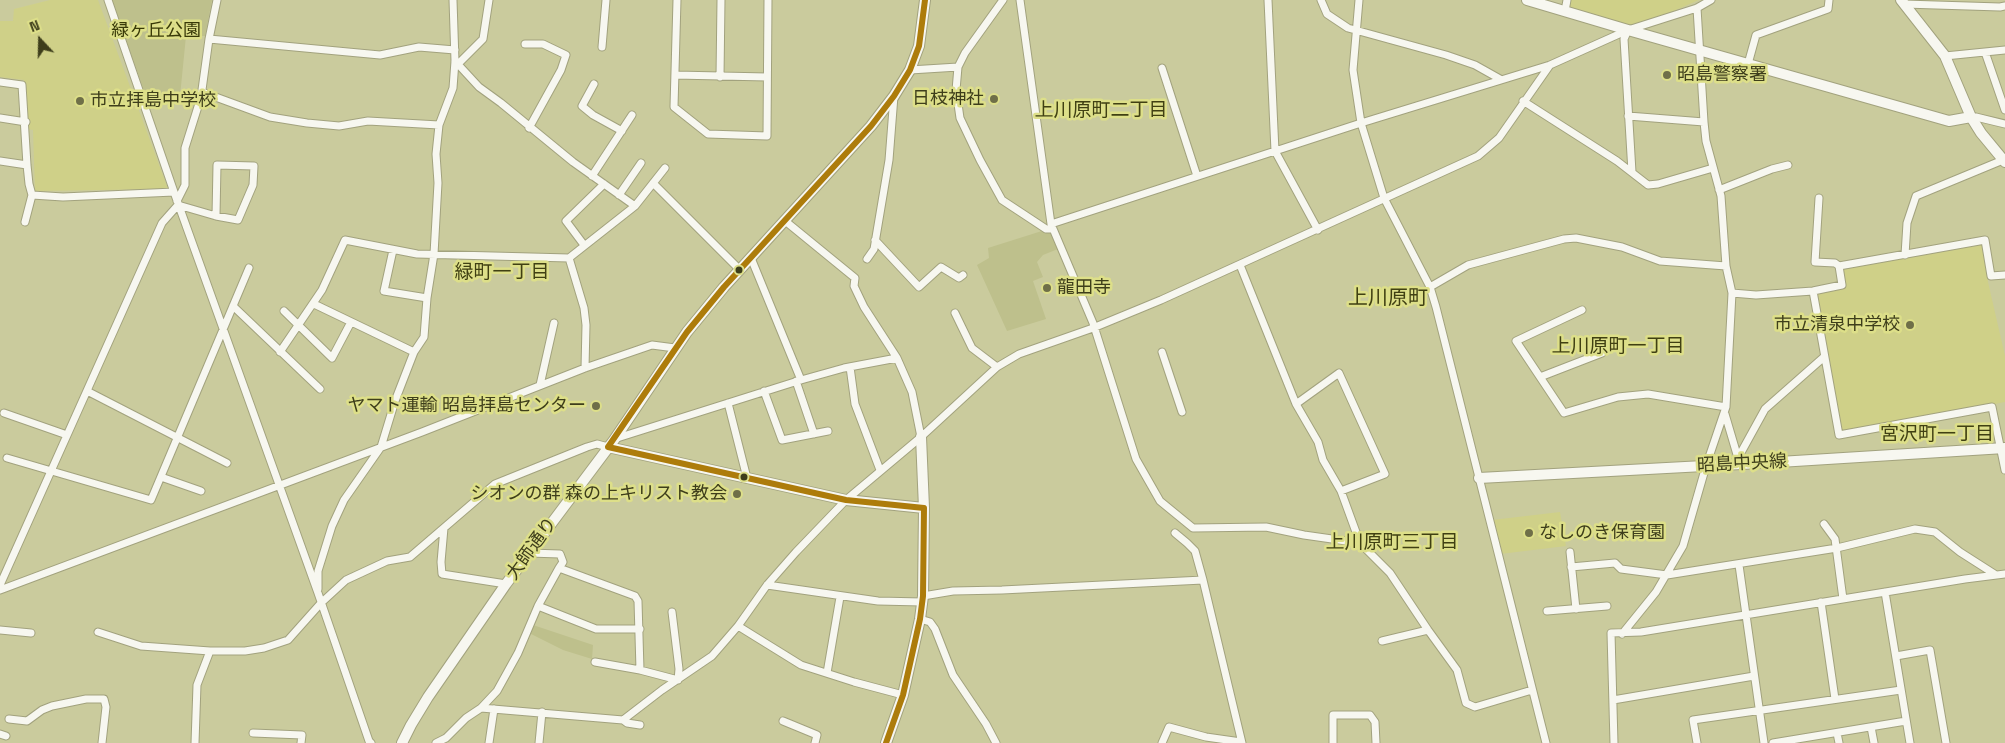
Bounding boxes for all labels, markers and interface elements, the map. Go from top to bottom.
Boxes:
north arrow [15,15,65,65]
text: N [27,16,42,36]
park label: 緑ヶ丘公園 [111,20,201,42]
place label: 昭島警察署 [1677,64,1767,86]
marker: 昭島警察署 [1661,69,1673,81]
place label: 日枝神社 [912,88,984,110]
place label: 市立拝島中学校 [90,90,216,112]
marker: 日枝神社 [988,93,1000,105]
marker: 市立拝島中学校 [74,95,86,107]
district label: 上川原町二丁目 [1035,100,1167,122]
district label: 緑町一丁目 [455,262,549,284]
unlabelled marker [734,265,744,275]
place label: 龍田寺 [1057,277,1111,299]
marker: 龍田寺 [1041,282,1053,294]
district label: 上川原町 [1348,287,1428,311]
place label: 市立清泉中学校 [1774,314,1900,336]
marker: 市立清泉中学校 [1904,319,1916,331]
district label: 上川原町一丁目 [1552,336,1684,358]
place label: ヤマト運輸 昭島拝島センター [347,395,586,417]
marker: ヤマト運輸 昭島拝島センター [590,400,602,412]
district label: 宮沢町一丁目 [1880,424,1994,446]
street label: 昭島中央線 [1696,451,1788,477]
unlabelled marker [739,472,749,482]
place label: シオンの群 森の上キリスト教会 [470,483,727,505]
marker: シオンの群 森の上キリスト教会 [731,488,743,500]
street label: 大師通り [502,514,562,584]
place label: なしのき保育園 [1539,522,1665,544]
marker: なしのき保育園 [1523,527,1535,539]
district label: 上川原町三丁目 [1326,532,1458,554]

